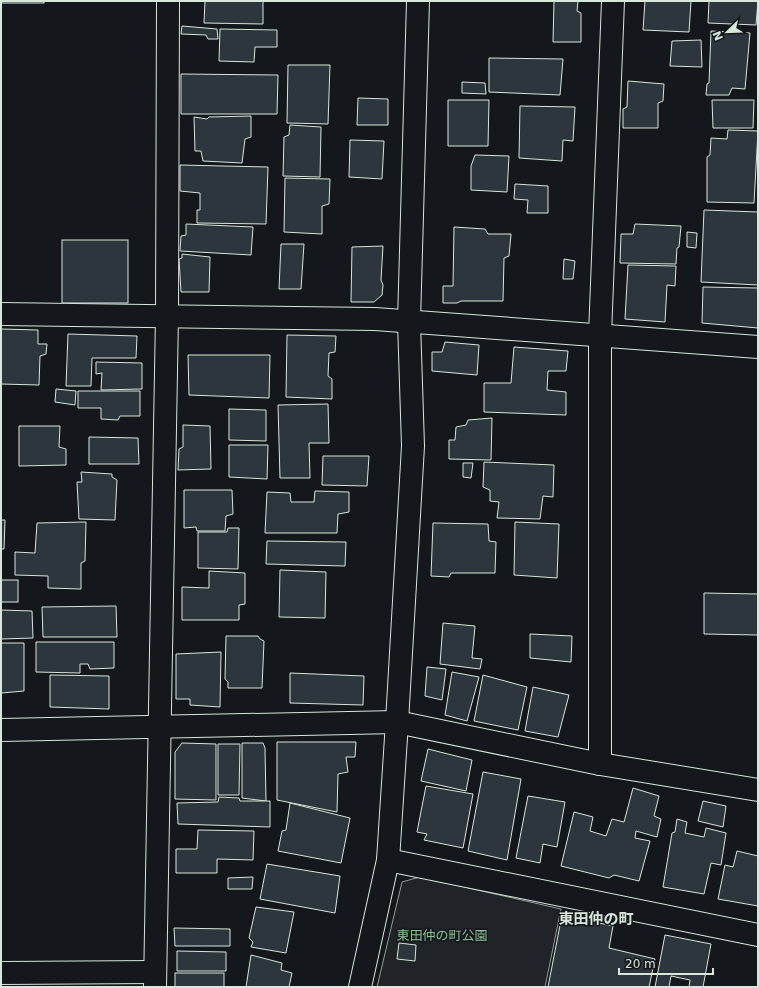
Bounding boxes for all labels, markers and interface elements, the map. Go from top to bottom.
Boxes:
north arrow [707,12,747,52]
text: N [710,29,726,42]
district label: 東田仲の町 [558,910,634,928]
park label: 東田仲の町公園 [396,928,488,943]
scale bar [619,950,713,976]
text: 20 m [625,957,656,971]

